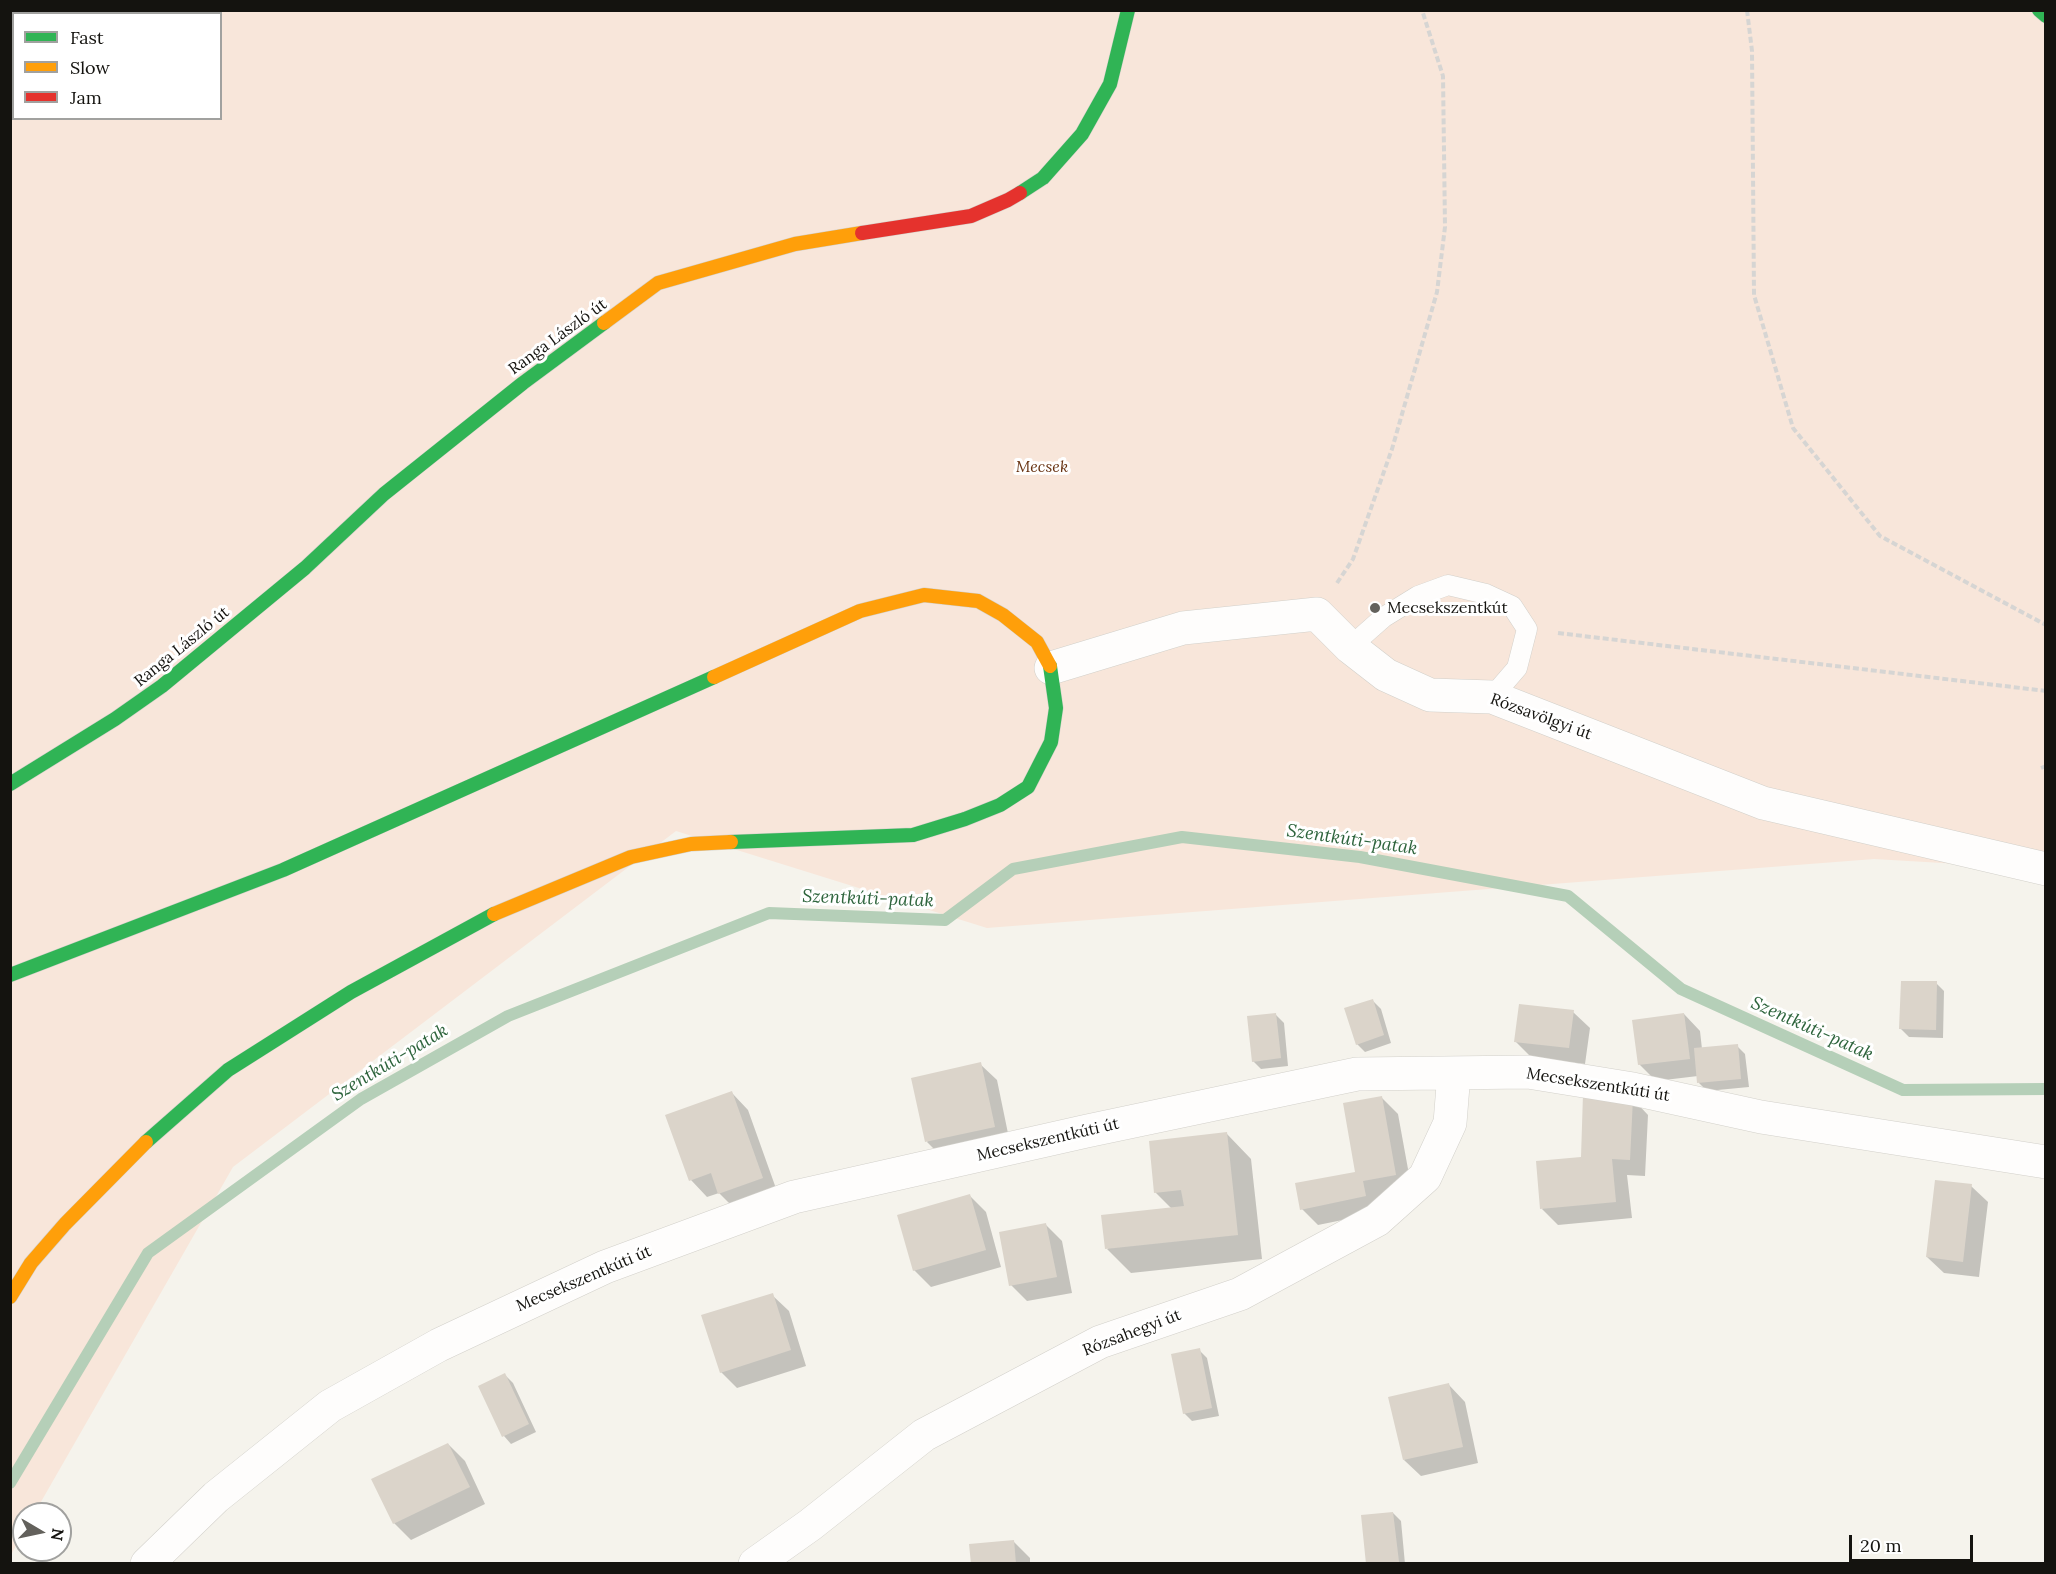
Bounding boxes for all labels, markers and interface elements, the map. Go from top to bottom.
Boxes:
legend [12,12,222,120]
text: Fast [70,26,104,49]
text: Slow [70,56,110,79]
text: Jam [70,86,102,109]
street label: Ranga László út [505,295,611,379]
park label: Mecsek [1016,457,1068,477]
place label: Mecsekszentkút [1387,598,1508,618]
marker: Mecsekszentkút [1368,601,1382,615]
street label: Ranga László út [131,603,233,691]
street label: Rózsavölgyi út [1488,690,1594,744]
water label: Szentkúti-patak [1285,820,1419,860]
water label: Szentkúti-patak [802,886,934,912]
water label: Szentkúti-patak [1747,992,1877,1066]
water label: Szentkúti-patak [328,1020,452,1106]
street label: Mecsekszentkúti út [1525,1064,1671,1106]
street label: Mecsekszentkúti út [975,1114,1121,1166]
street label: Mecsekszentkúti út [513,1242,655,1316]
street label: Rózsahegyi út [1080,1305,1184,1361]
north arrow [12,1502,72,1562]
scale bar [1852,1523,1976,1561]
text: N [47,1527,69,1542]
text: 20 m [1860,1534,1902,1557]

